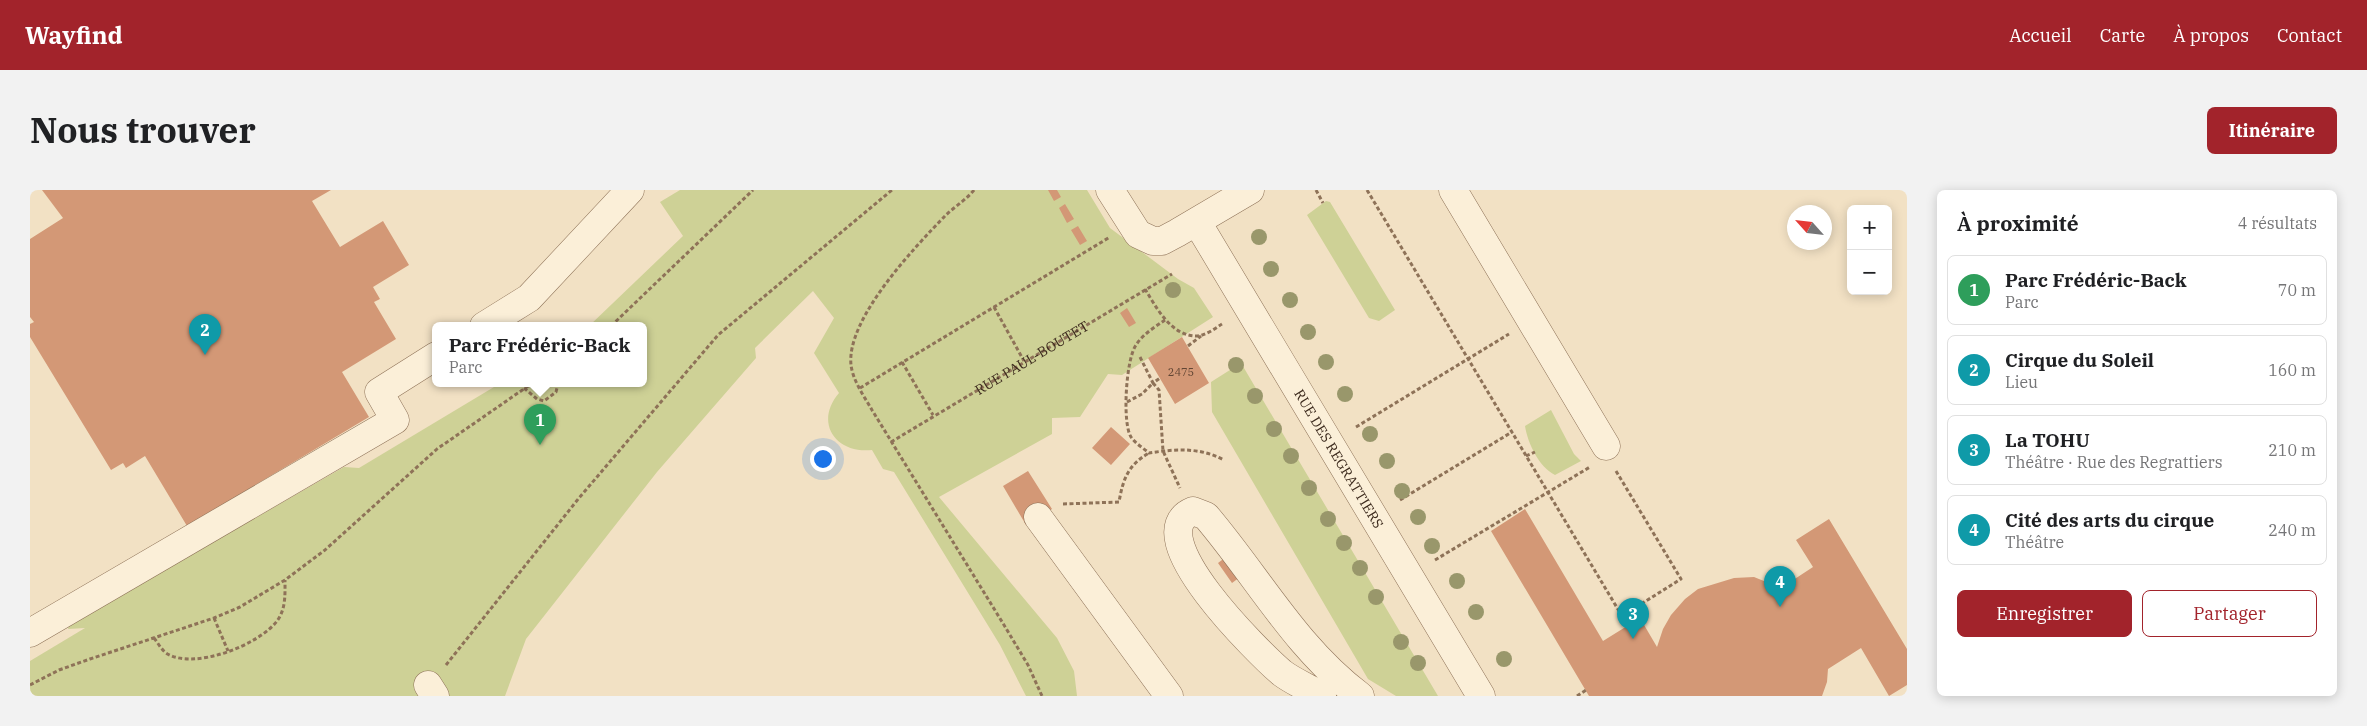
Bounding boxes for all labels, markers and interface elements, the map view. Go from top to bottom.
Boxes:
text: Wayfind [25,19,123,51]
text: Accueil [2009,24,2072,47]
text: Carte [2100,24,2145,47]
text: À propos [2173,24,2249,47]
text: Contact [2277,24,2342,47]
text: Nous trouver [30,107,256,153]
button: Itinéraire [2207,107,2337,154]
north arrow [1787,205,1832,250]
map controls [1847,205,1892,295]
button: + [1847,205,1892,250]
text: À proximité [1957,209,2079,237]
text: 4 résultats [2238,213,2317,233]
button: − [1847,250,1892,295]
text: Parc Frédéric-Back [2005,268,2187,292]
text: 1 [1969,280,1979,300]
text: 70 m [2278,280,2316,300]
text: Parc [2005,292,2039,312]
pin: 2 [189,314,221,355]
street label: RUE PAUL-BOUTET [971,317,1092,399]
popup [432,322,647,387]
text: Parc Frédéric-Back [449,333,630,357]
text: Cirque du Soleil [2005,348,2154,372]
text: Parc [449,357,483,377]
text: 2 [1969,360,1979,380]
text: 160 m [2268,360,2316,380]
house number: 2475 [1168,365,1194,379]
text: Lieu [2005,372,2038,392]
street label: RUE DES REGRATTIERS [1290,386,1387,532]
pin: 1 [524,404,556,445]
text: La TOHU [2005,428,2090,452]
text: 3 [1969,440,1979,460]
text: 210 m [2268,440,2316,460]
your location [810,446,836,472]
text: Théâtre · Rue des Regrattiers [2005,452,2222,472]
text: Cité des arts du cirque [2005,508,2214,532]
text: 4 [1969,520,1979,540]
text: 240 m [2268,520,2316,540]
text: Théâtre [2005,532,2064,552]
pin: 4 [1764,566,1796,607]
button: Enregistrer [1957,590,2132,637]
button: Partager [2142,590,2317,637]
pin: 3 [1617,598,1649,639]

